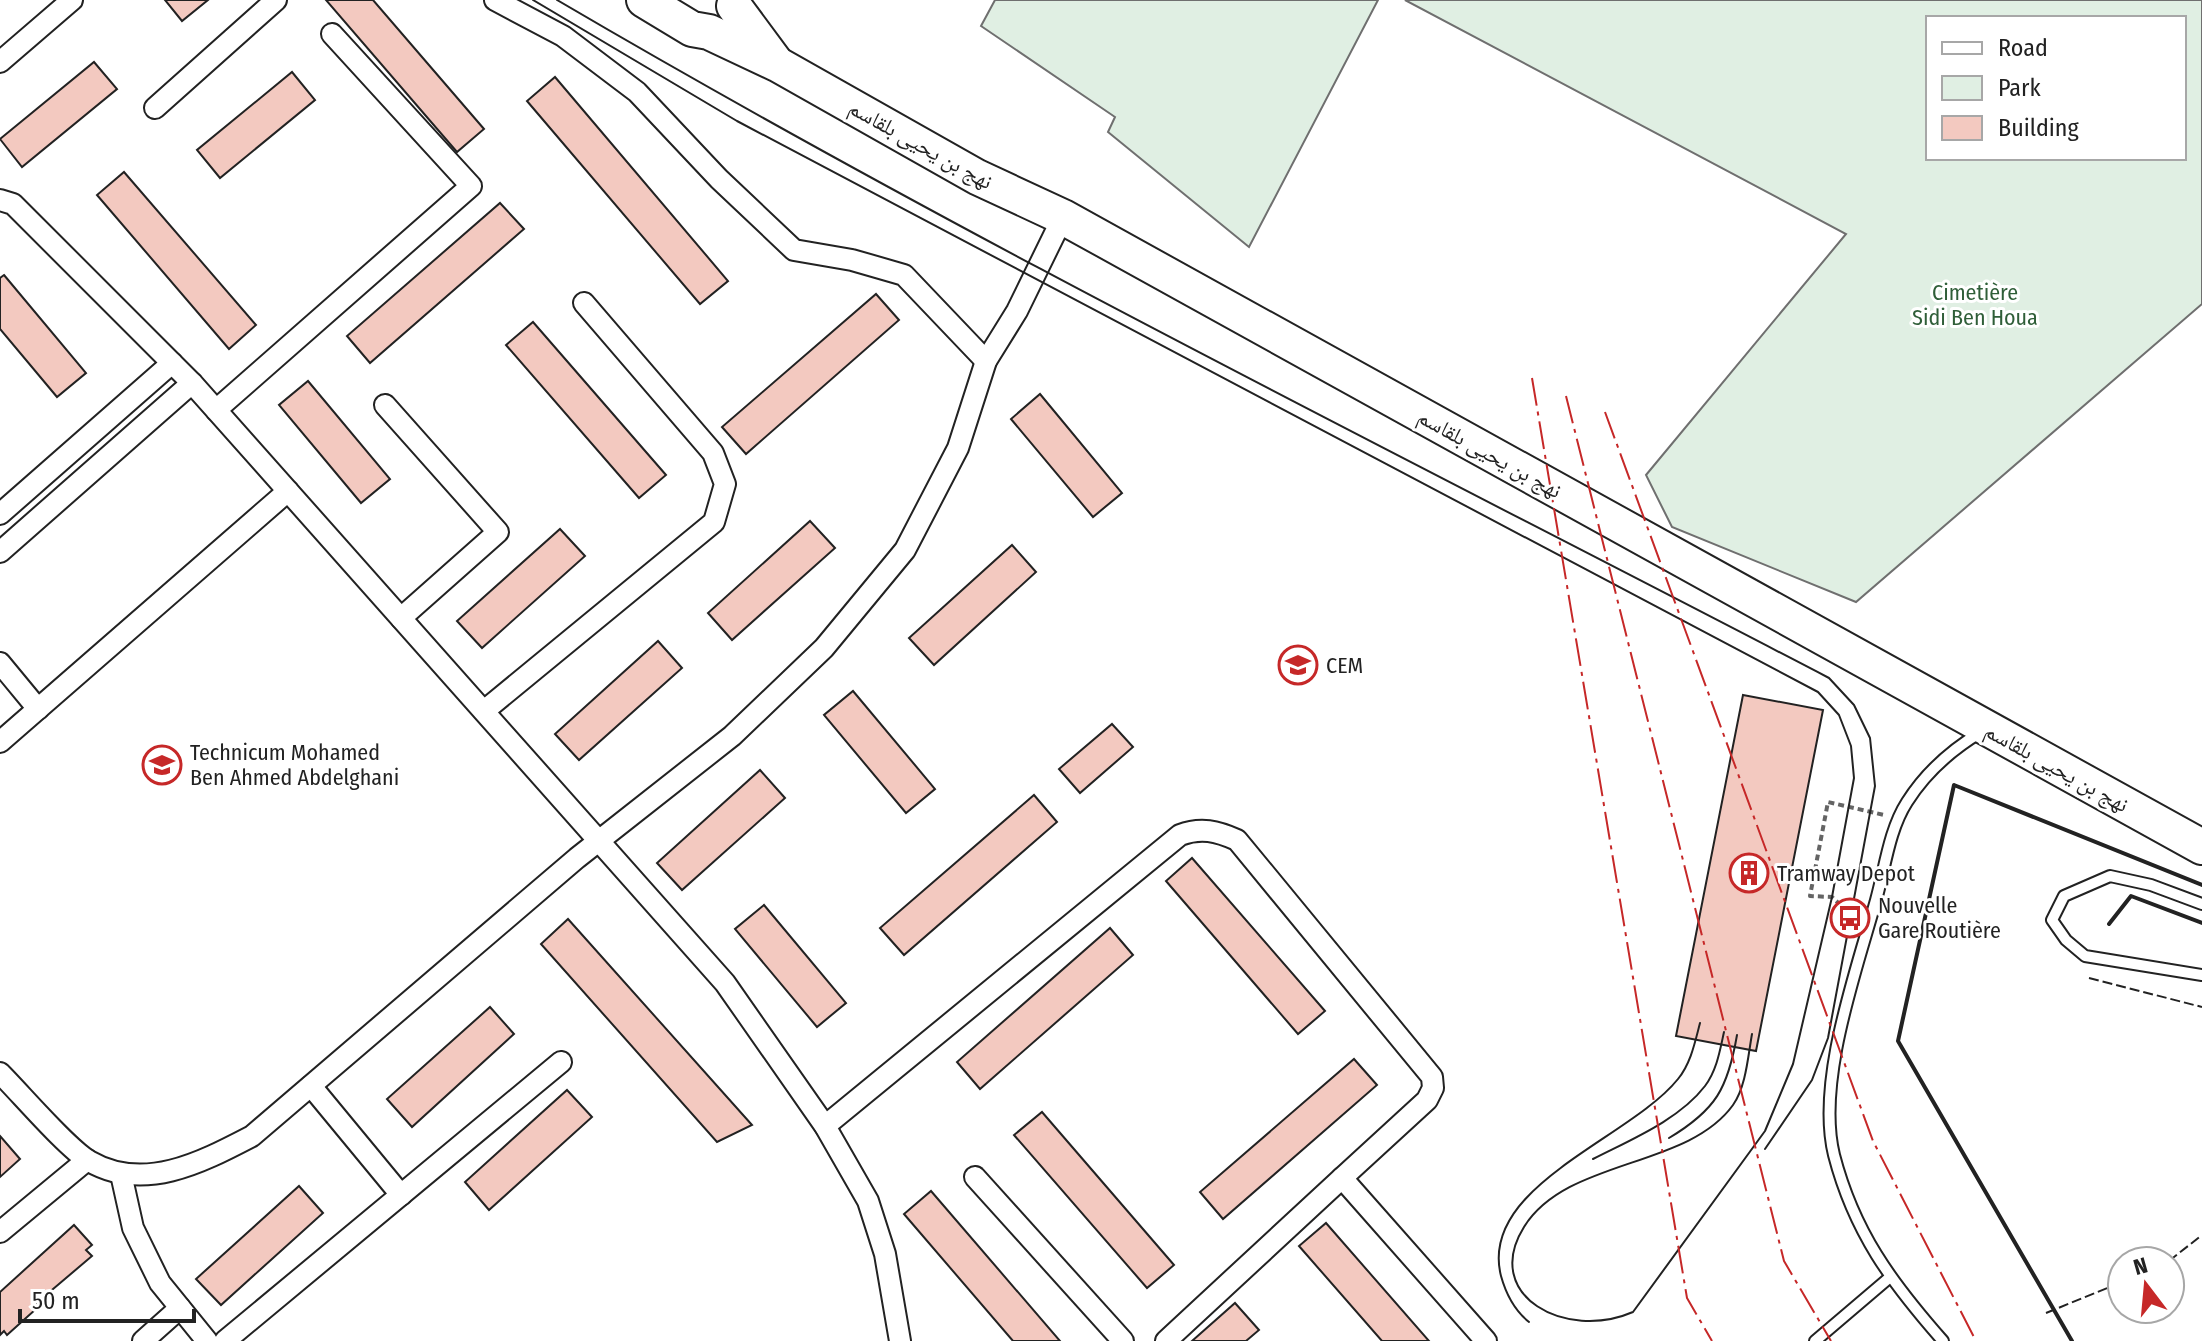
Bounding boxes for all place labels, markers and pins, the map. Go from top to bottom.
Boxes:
school or university icon: CEM [1277,644,1319,686]
place label: CEM [1326,652,1363,679]
place label: Technicum Mohamed Ben Ahmed Abdelghani [190,739,399,791]
school or university icon: Technicum Mohamed Ben Ahmed Abdelghani [141,744,183,786]
building icon: Tramway Depot [1728,852,1770,894]
place label: Tramway Depot [1777,860,1916,887]
place label: Nouvelle Gare Routière [1878,892,2001,944]
bus stop icon: Nouvelle Gare Routière [1829,897,1871,939]

